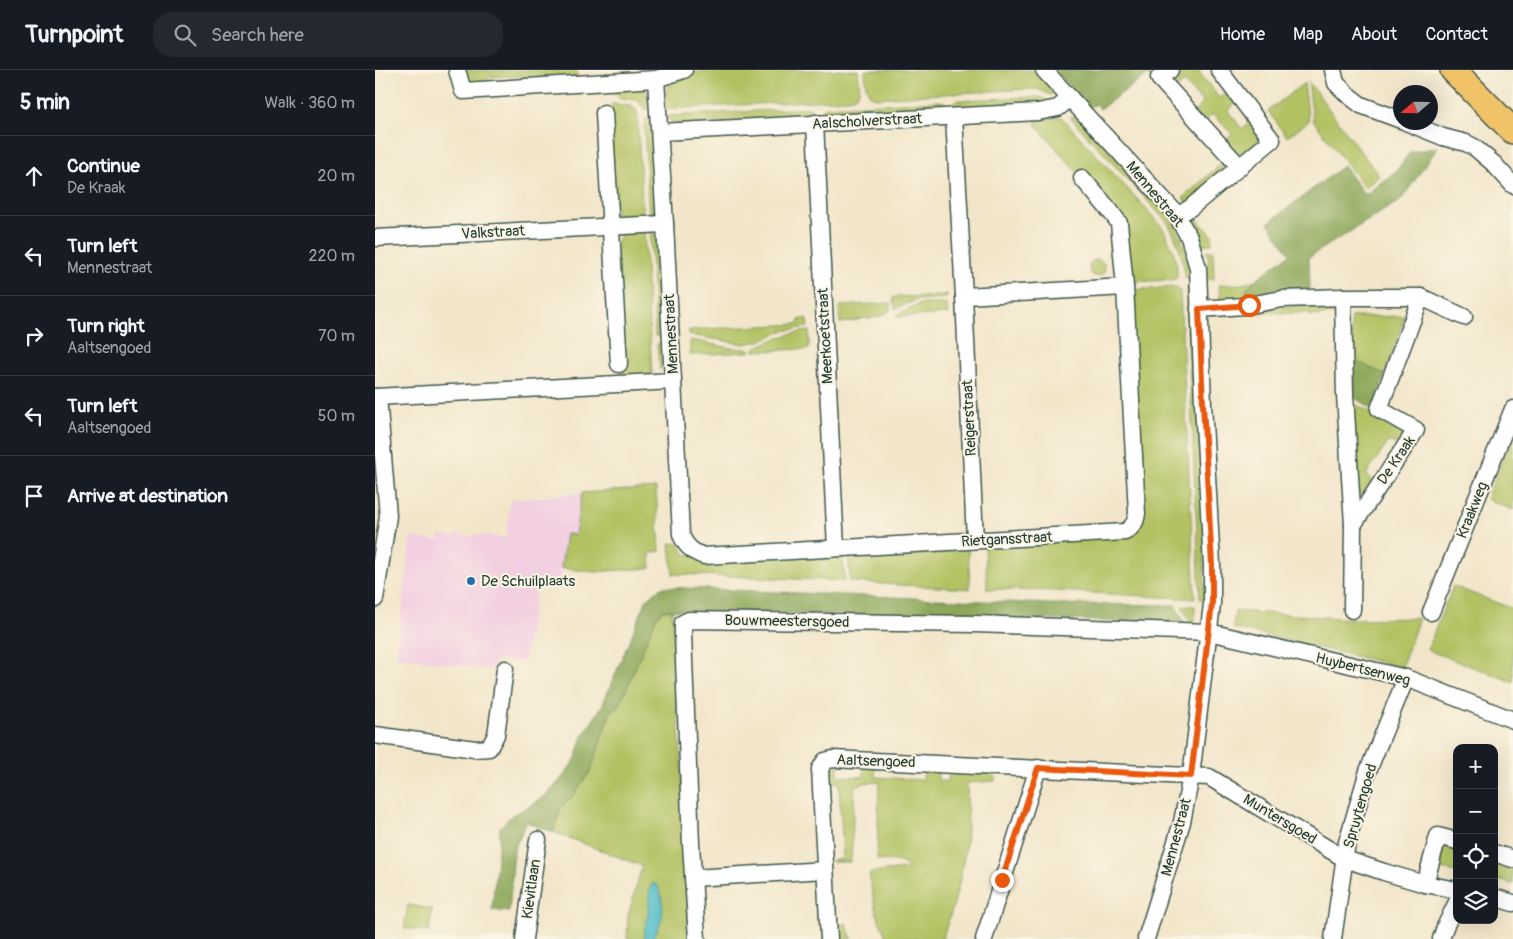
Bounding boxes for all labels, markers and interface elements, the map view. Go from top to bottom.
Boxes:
search box [153,12,503,57]
text: Turnpoint [25,20,123,49]
icon: search [171,21,199,49]
text: Search here [211,23,304,47]
text: Home [1220,23,1265,46]
text: Map [1293,23,1323,46]
text: About [1351,23,1397,46]
text: Contact [1425,23,1488,46]
north arrow [1393,85,1438,130]
text: 5 min [20,89,70,116]
text: Walk · 360 m [264,93,355,113]
street label: Aalscholverstraat [811,109,924,134]
text: Continue [67,154,140,178]
street label: Mennestraat [1122,158,1188,232]
icon: ahead [20,162,48,190]
text: 20 m [317,166,355,186]
text: De Kraak [67,178,125,198]
street label: Valkstraat [461,221,526,244]
text: Turn left [67,234,137,258]
icon: left [20,242,48,270]
text: 220 m [309,246,355,266]
text: Mennestraat [67,258,152,278]
street label: Meerkoetstraat [813,286,838,385]
street label: Mennestraat [660,293,683,374]
route start [1238,294,1261,317]
text: Turn right [67,314,145,338]
icon: right [20,322,48,350]
text: 70 m [318,326,355,346]
text: Aaltsengoed [67,338,151,358]
street label: Reigerstraat [958,378,981,457]
text: Turn left [67,394,137,418]
icon: left [20,402,48,430]
text: 50 m [318,406,355,426]
text: Aaltsengoed [67,418,151,438]
street label: De Kraak [1373,432,1420,488]
street label: Kraakweg [1452,479,1492,541]
icon: arrive [20,482,48,510]
text: Arrive at destination [67,484,228,508]
street label: Rietgansstraat [961,528,1054,551]
place label: De Schuilplaats [481,572,575,591]
marker: De Schuilplaats [465,575,477,587]
street label: Bouwmeestersgoed [724,611,850,632]
street label: Huybertsenweg [1314,649,1412,690]
map controls [1453,744,1498,924]
button: + [1453,744,1498,789]
street label: Aaltsengoed [836,751,916,772]
street label: Spruytengoed [1339,762,1382,851]
button: − [1453,789,1498,834]
street label: Muntersgoed [1239,790,1320,849]
street label: Mennestraat [1157,795,1196,878]
button: locate [1453,834,1498,879]
street label: Kievitlaan [518,858,545,920]
route end [991,869,1014,892]
button: layers [1453,879,1498,924]

